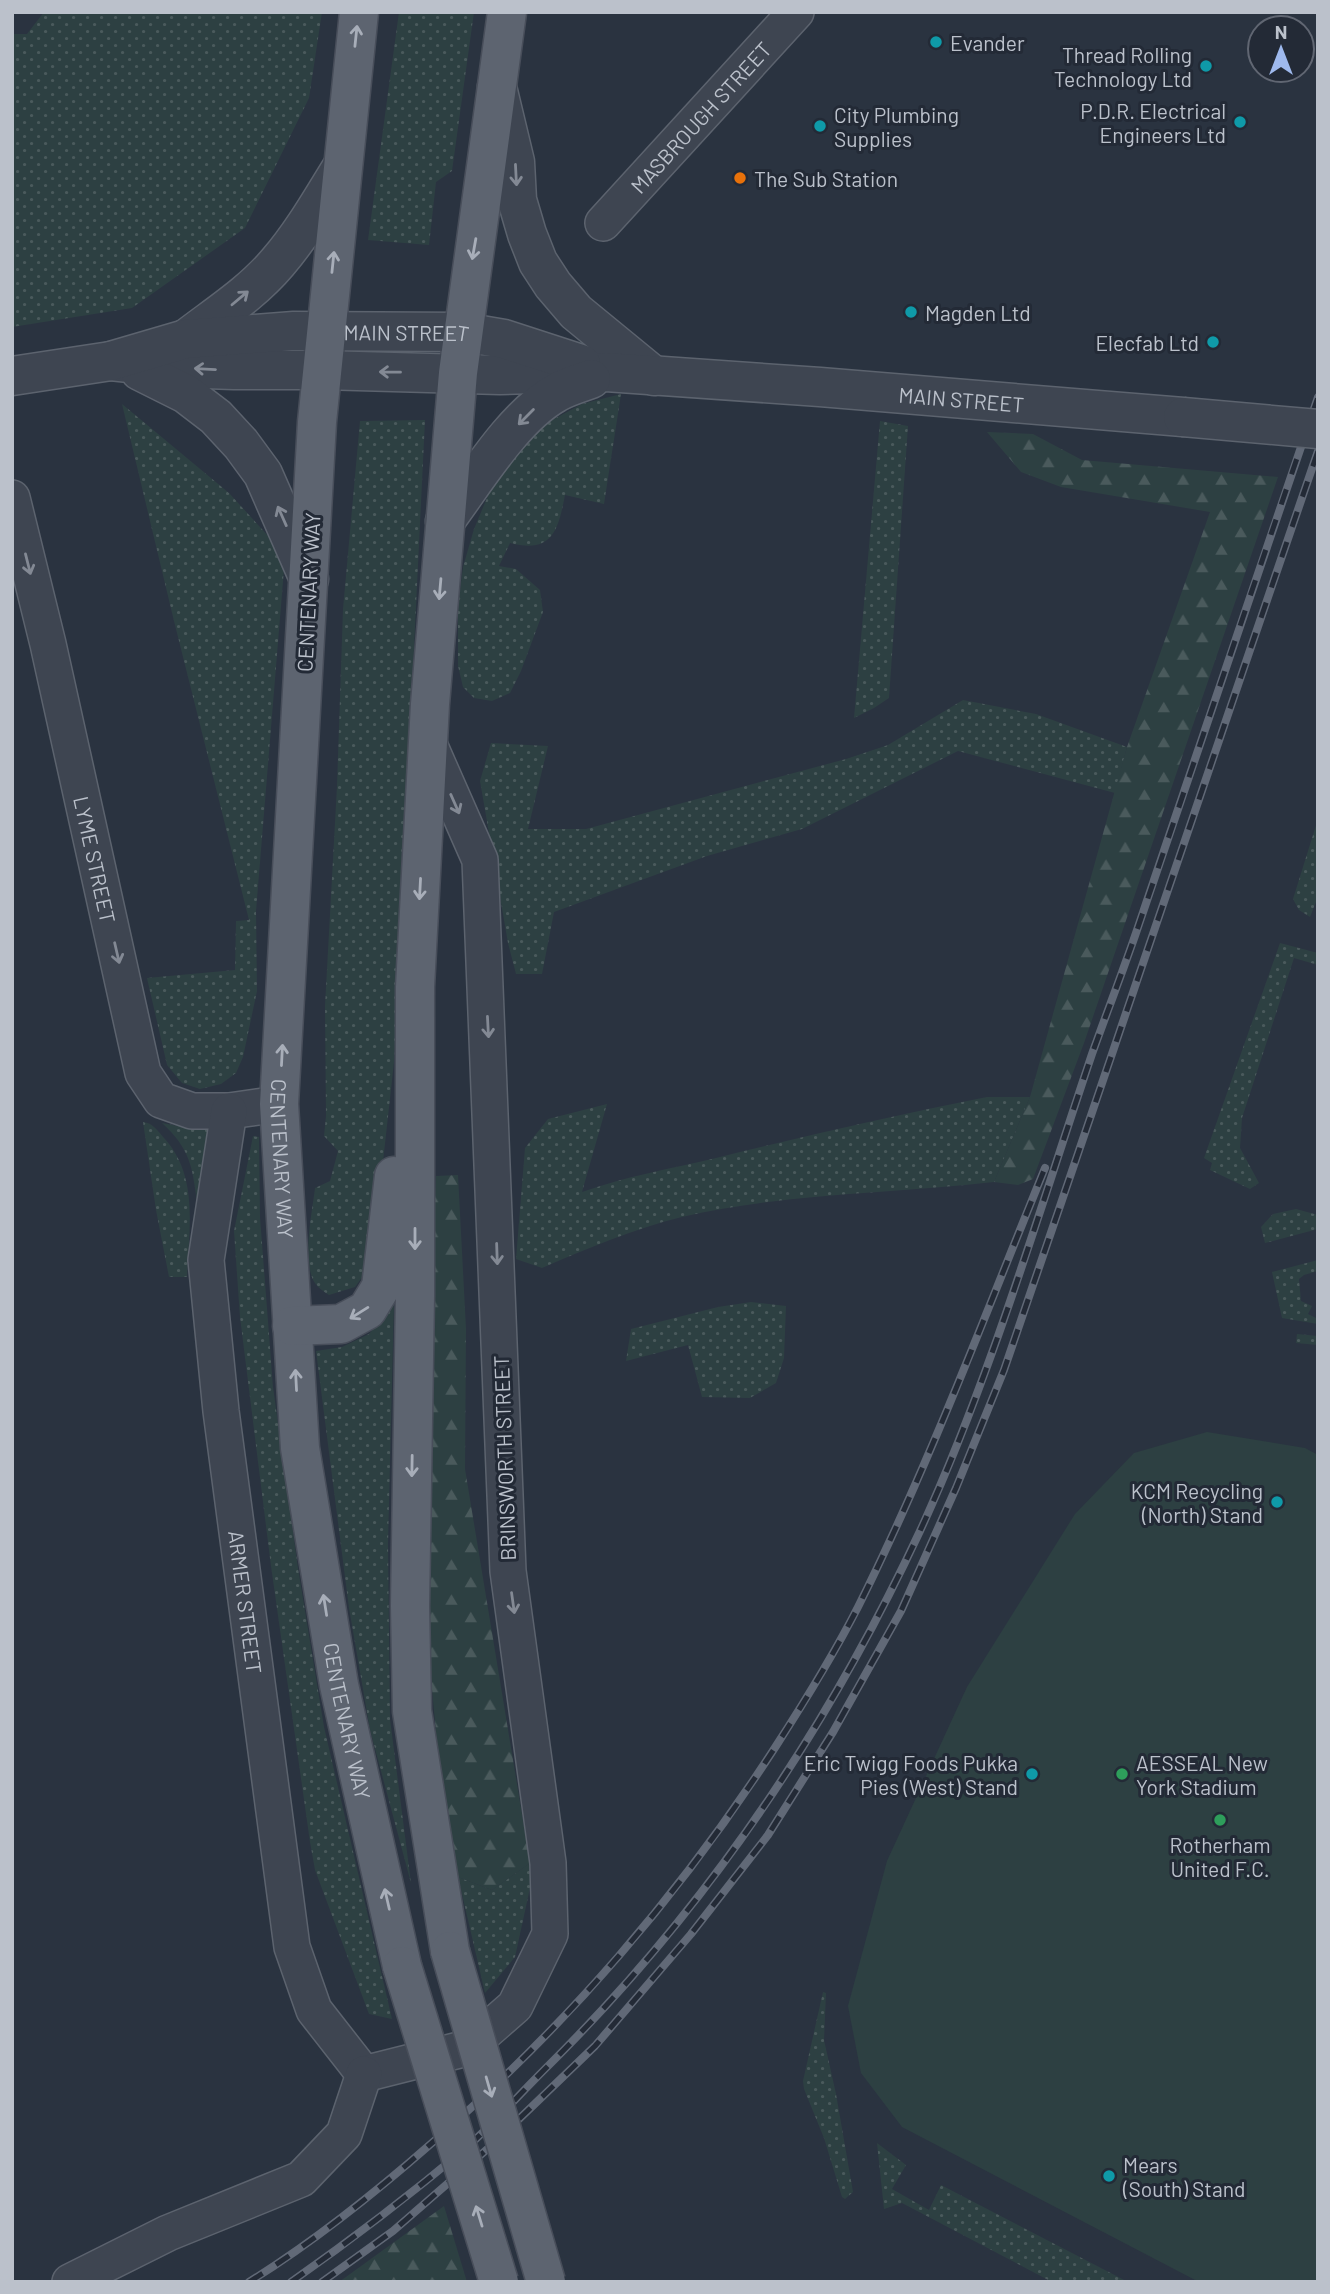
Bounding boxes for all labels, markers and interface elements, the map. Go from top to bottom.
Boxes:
north arrow [1246,14,1316,84]
text: N [1275,20,1287,43]
one-way arrow [350,25,363,48]
place label: Evander [950,30,1025,55]
marker: Evander [928,34,944,50]
street label: MASBROUGH STREET [625,36,776,198]
place label: Thread Rolling Technology Ltd [1054,42,1192,91]
marker: Thread Rolling Technology Ltd [1198,58,1214,74]
place label: P.D.R. Electrical Engineers Ltd [1080,98,1226,147]
place label: City Plumbing Supplies [834,102,959,151]
marker: P.D.R. Electrical Engineers Ltd [1232,114,1248,130]
marker: City Plumbing Supplies [812,118,828,134]
one-way arrow [510,163,523,186]
place label: The Sub Station [754,166,898,191]
marker: The Sub Station [732,170,748,186]
one-way arrow [467,237,480,260]
one-way arrow [327,252,340,274]
one-way arrow [230,290,248,305]
place label: Magden Ltd [925,300,1031,325]
marker: Magden Ltd [903,304,919,320]
street label: MAIN STREET [344,319,471,345]
place label: Elecfab Ltd [1095,330,1199,355]
marker: Elecfab Ltd [1205,334,1221,350]
one-way arrow [193,362,216,375]
one-way arrow [379,365,402,379]
street label: MAIN STREET [898,381,1025,416]
one-way arrow [518,409,535,426]
one-way arrow [275,506,288,528]
street label: CENTENARY WAY [291,512,325,672]
one-way arrow [22,552,36,575]
one-way arrow [433,577,446,599]
one-way arrow [449,793,462,815]
street label: LYME STREET [70,794,122,925]
one-way arrow [414,877,427,900]
one-way arrow [111,941,124,964]
one-way arrow [481,1015,494,1038]
one-way arrow [276,1044,289,1066]
street label: CENTENARY WAY [266,1078,300,1239]
one-way arrow [408,1227,422,1250]
one-way arrow [490,1242,503,1265]
one-way arrow [350,1306,369,1321]
street label: BRINSWORTH STREET [488,1355,520,1561]
one-way arrow [289,1368,302,1391]
one-way arrow [405,1454,419,1477]
place label: KCM Recycling (North) Stand [1131,1478,1263,1527]
marker: KCM Recycling (North) Stand [1269,1494,1285,1510]
street label: ARMER STREET [224,1529,268,1675]
one-way arrow [506,1592,519,1614]
one-way arrow [318,1594,331,1617]
street label: CENTENARY WAY [320,1641,377,1802]
place label: Eric Twigg Foods Pukka Pies (West) Stand [804,1750,1018,1799]
place label: AESSEAL New York Stadium [1136,1750,1268,1799]
marker: Eric Twigg Foods Pukka Pies (West) Stand [1024,1766,1040,1782]
marker: AESSEAL New York Stadium [1114,1766,1130,1782]
marker: Rotherham United F.C. [1212,1812,1228,1828]
place label: Rotherham United F.C. [1169,1832,1271,1881]
one-way arrow [380,1888,394,1911]
one-way arrow [484,2075,497,2097]
place label: Mears (South) Stand [1122,2152,1245,2201]
marker: Mears (South) Stand [1101,2168,1117,2184]
one-way arrow [471,2206,484,2228]

